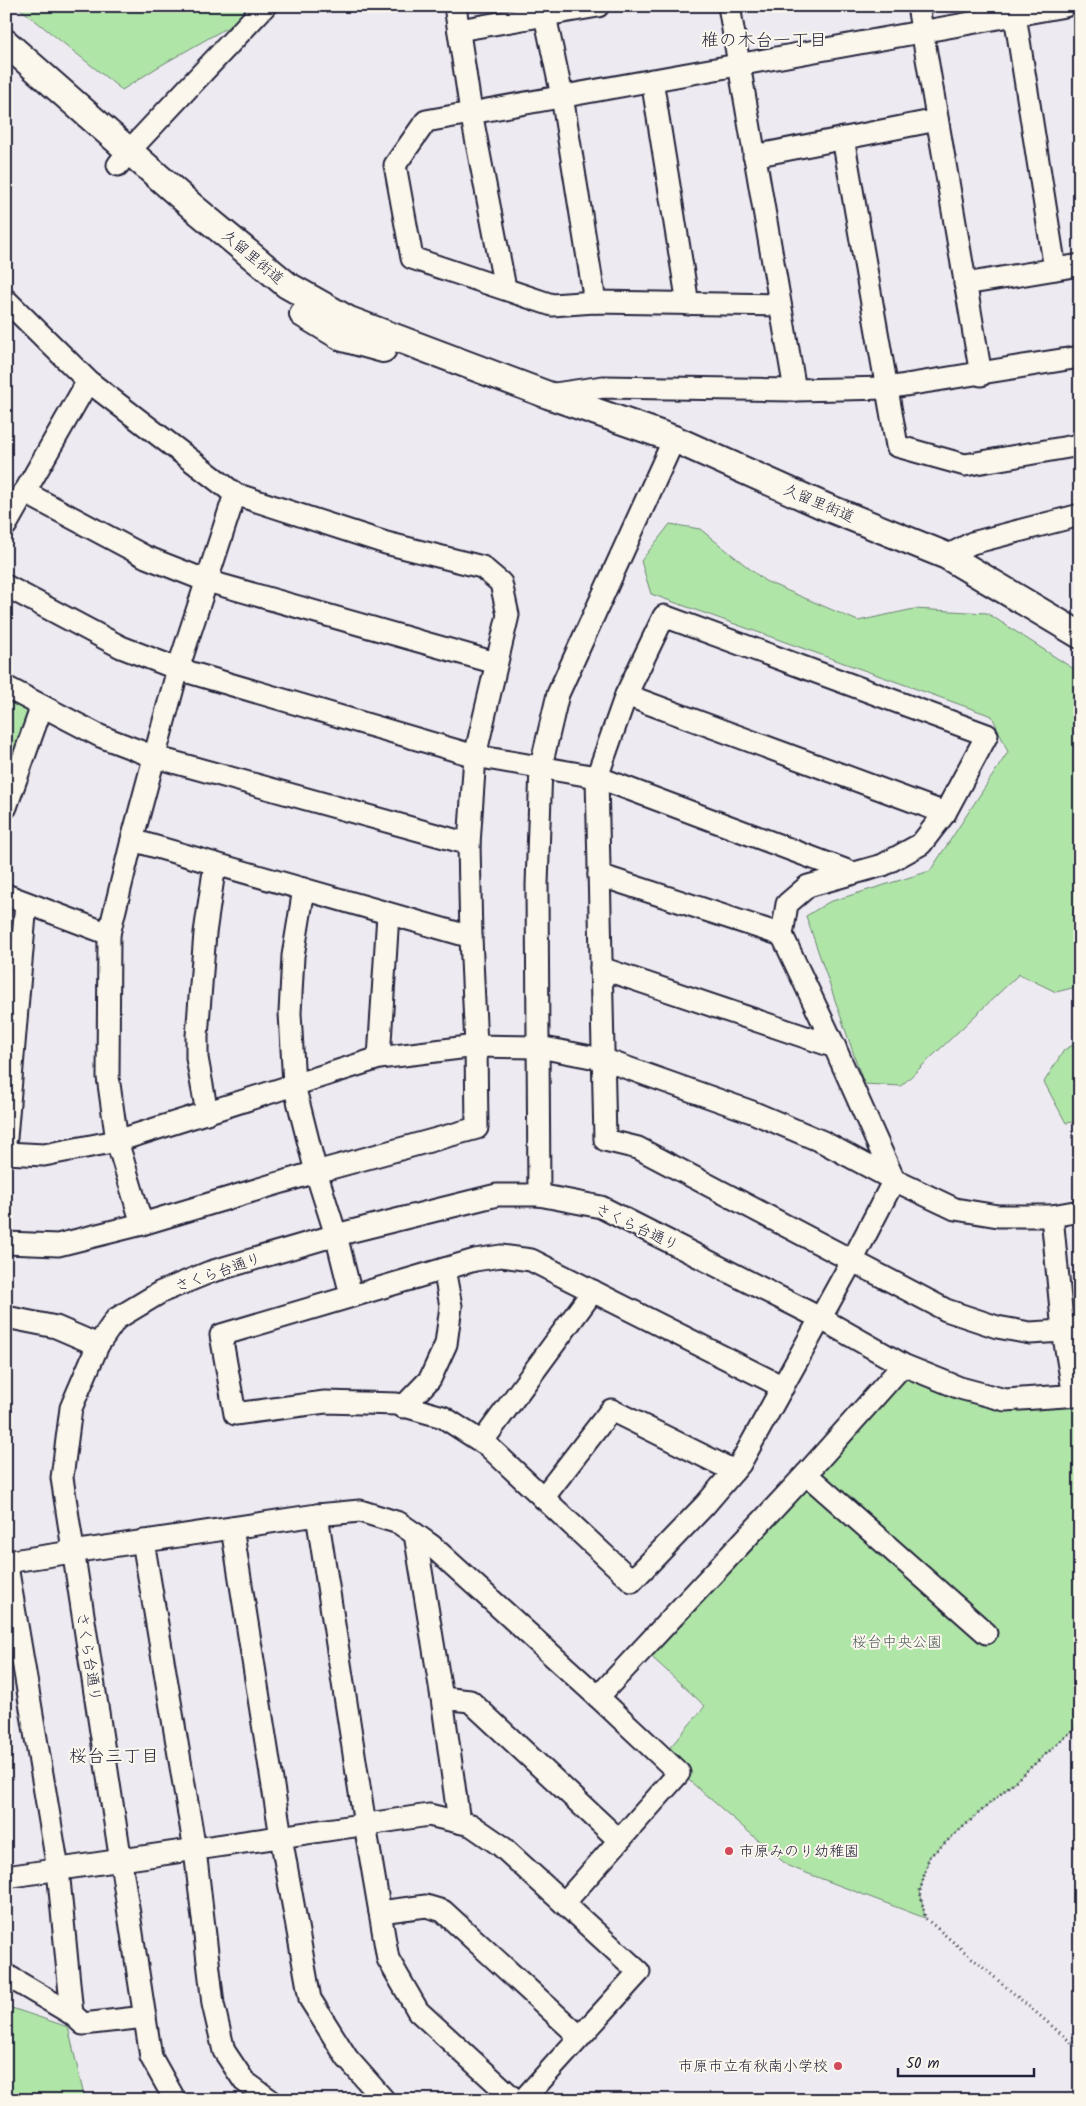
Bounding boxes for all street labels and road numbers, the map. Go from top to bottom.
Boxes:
street label: 久留里街道 [216,224,289,291]
street label: 久留里街道 [779,478,858,530]
street label: さくら台通り [591,1198,682,1258]
street label: さくら台通り [172,1247,265,1299]
street label: さくら台通り [69,1611,107,1703]

